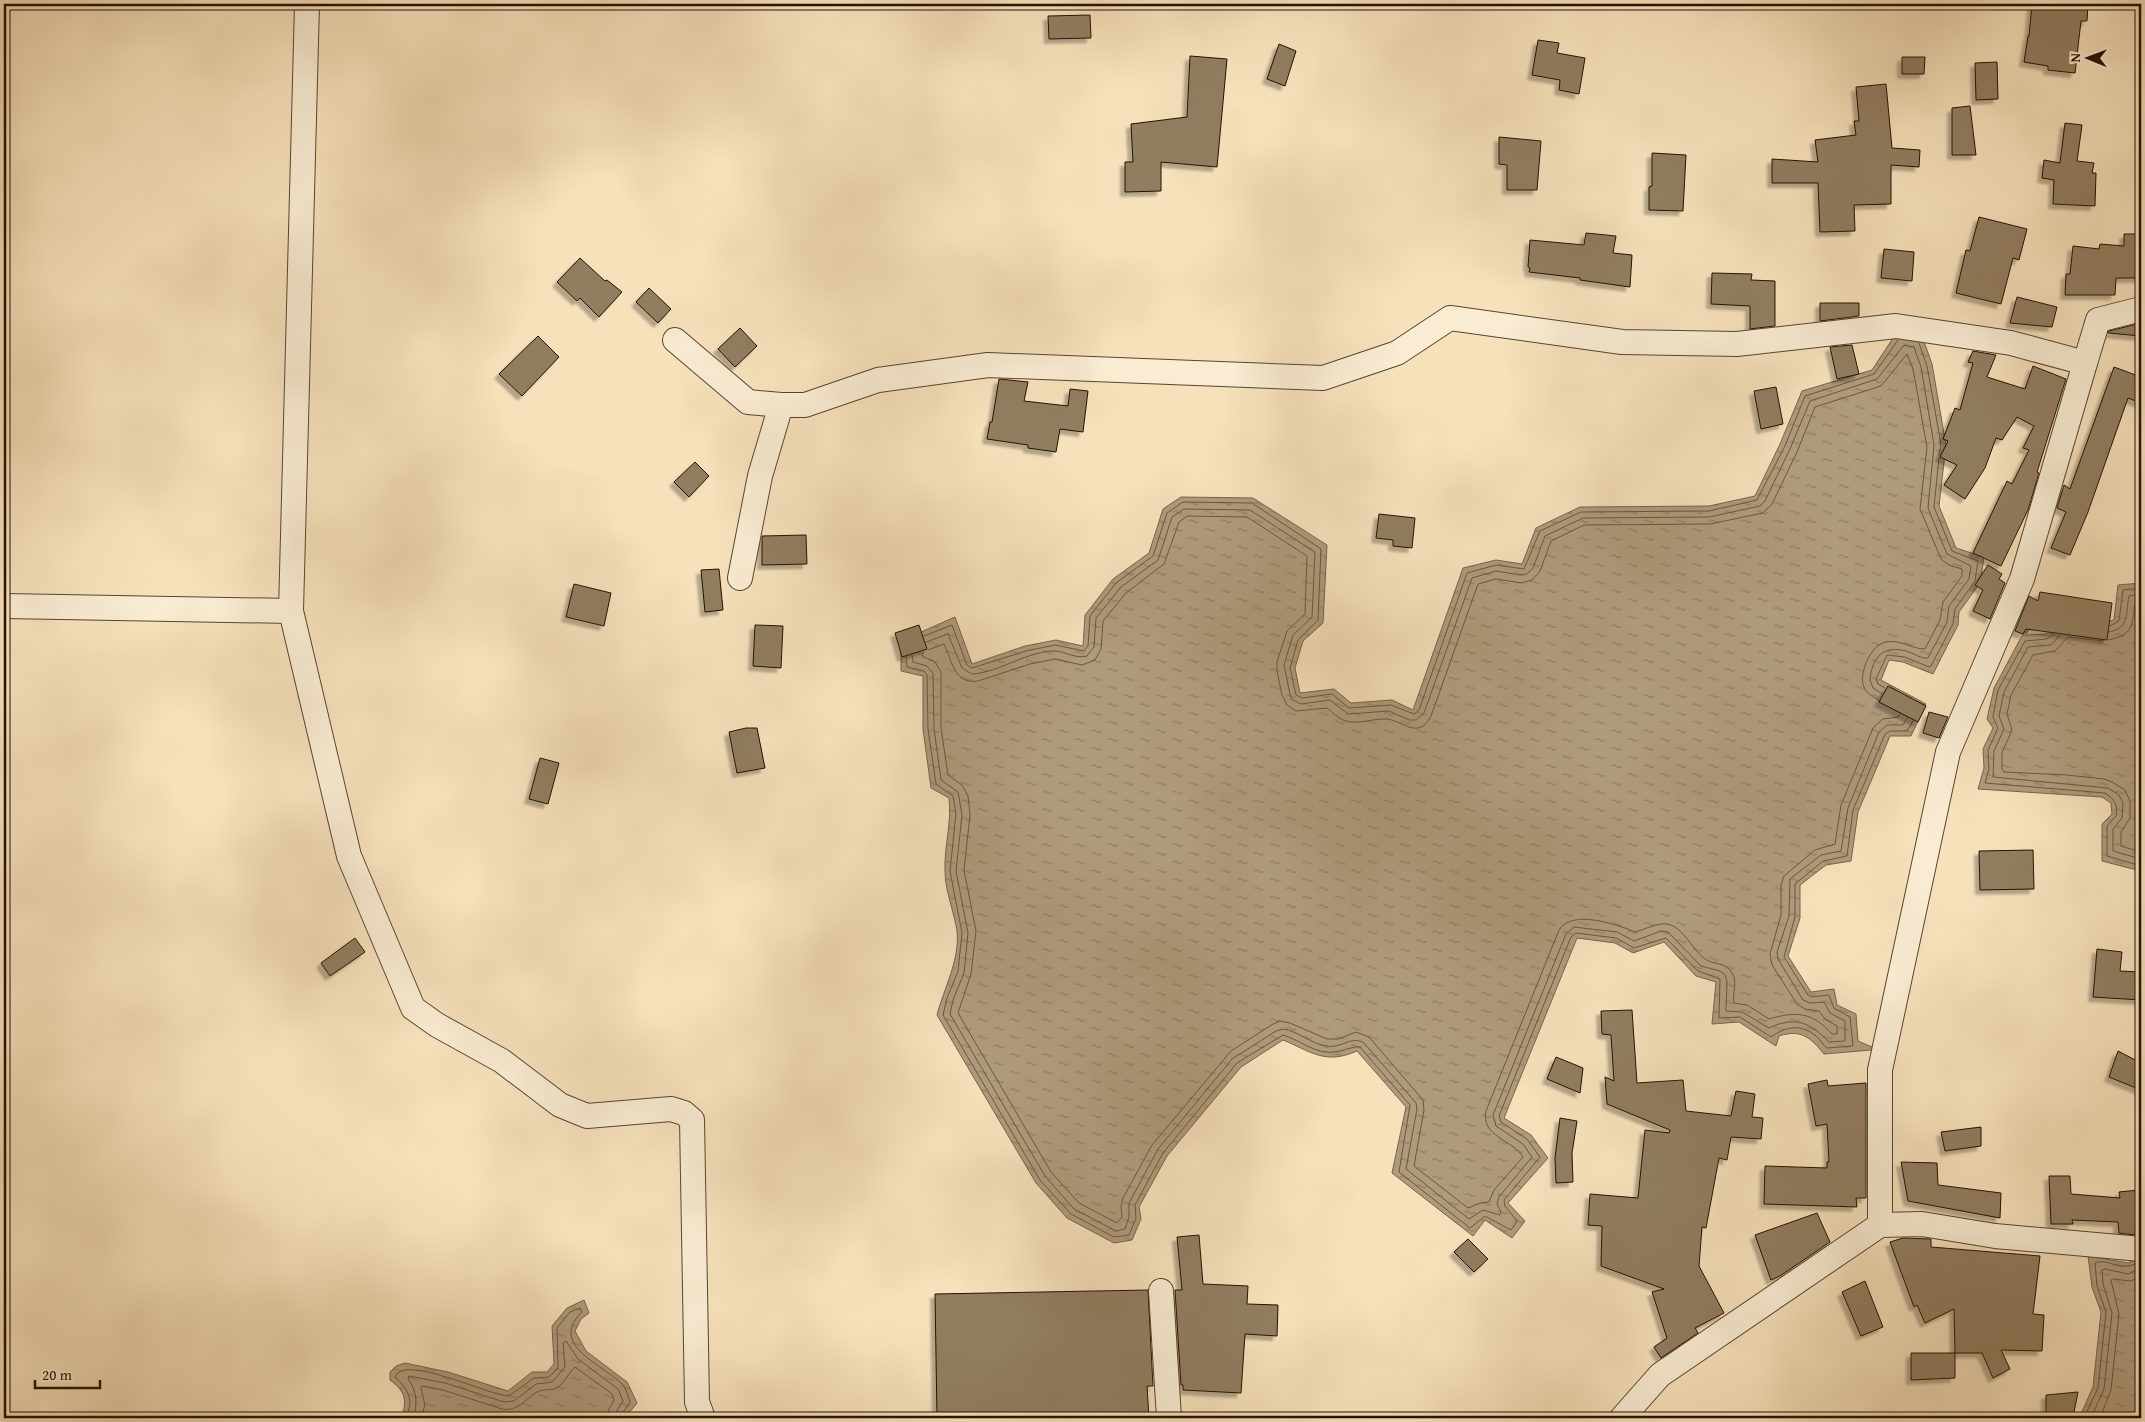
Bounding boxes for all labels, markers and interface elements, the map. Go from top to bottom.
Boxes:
north arrow [2062,32,2112,82]
text: N [2065,52,2085,63]
scale bar [35,1357,100,1389]
text: 20 m [42,1364,73,1385]

